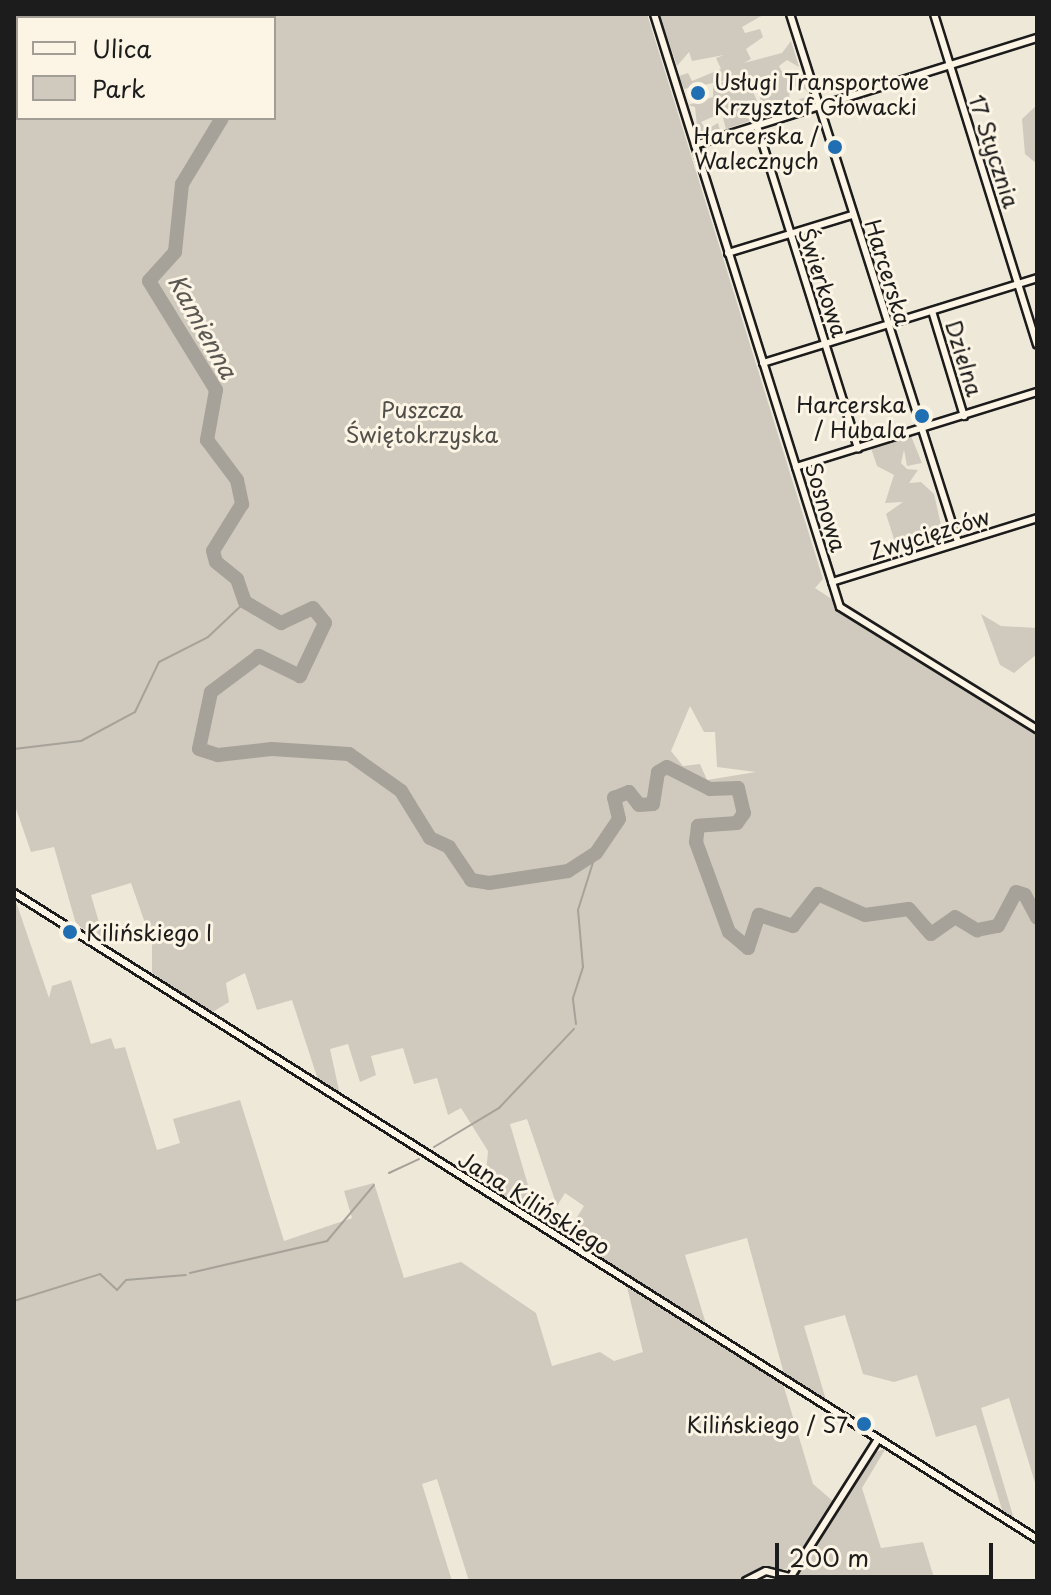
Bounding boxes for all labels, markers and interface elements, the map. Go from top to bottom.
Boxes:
legend [16,16,276,120]
text: Ulica [92,30,151,66]
place label: Usługi Transportowe Krzysztof Głowacki [714,67,930,118]
text: Park [92,70,146,106]
marker: Usługi Transportowe Krzysztof Głowacki [689,84,707,102]
street label: 17 Stycznia [964,91,1026,211]
place label: Harcerska / Walecznych [693,121,819,172]
marker: Harcerska / Walecznych [826,138,844,156]
street label: Harcerska [860,216,918,328]
street label: Świerkowa [794,224,854,340]
water label: Kamienna [163,269,243,383]
street label: Dzielna [941,317,989,399]
place label: Harcerska / Hubala [796,390,906,442]
park label: Puszcza Świętokrzyska [346,395,498,446]
marker: Harcerska / Hubala [913,407,931,425]
street label: Sosnowa [801,459,853,555]
street label: Zwycięzców [866,502,992,564]
place label: Kilińskiego I [86,919,213,945]
marker: Kilińskiego I [61,923,79,941]
street label: Jana Kilińskiego [455,1145,615,1259]
place label: Kilińskiego / S7 [686,1411,848,1437]
marker: Kilińskiego / S7 [855,1415,873,1433]
scale bar [779,1527,997,1577]
text: 200 m [789,1539,869,1575]

